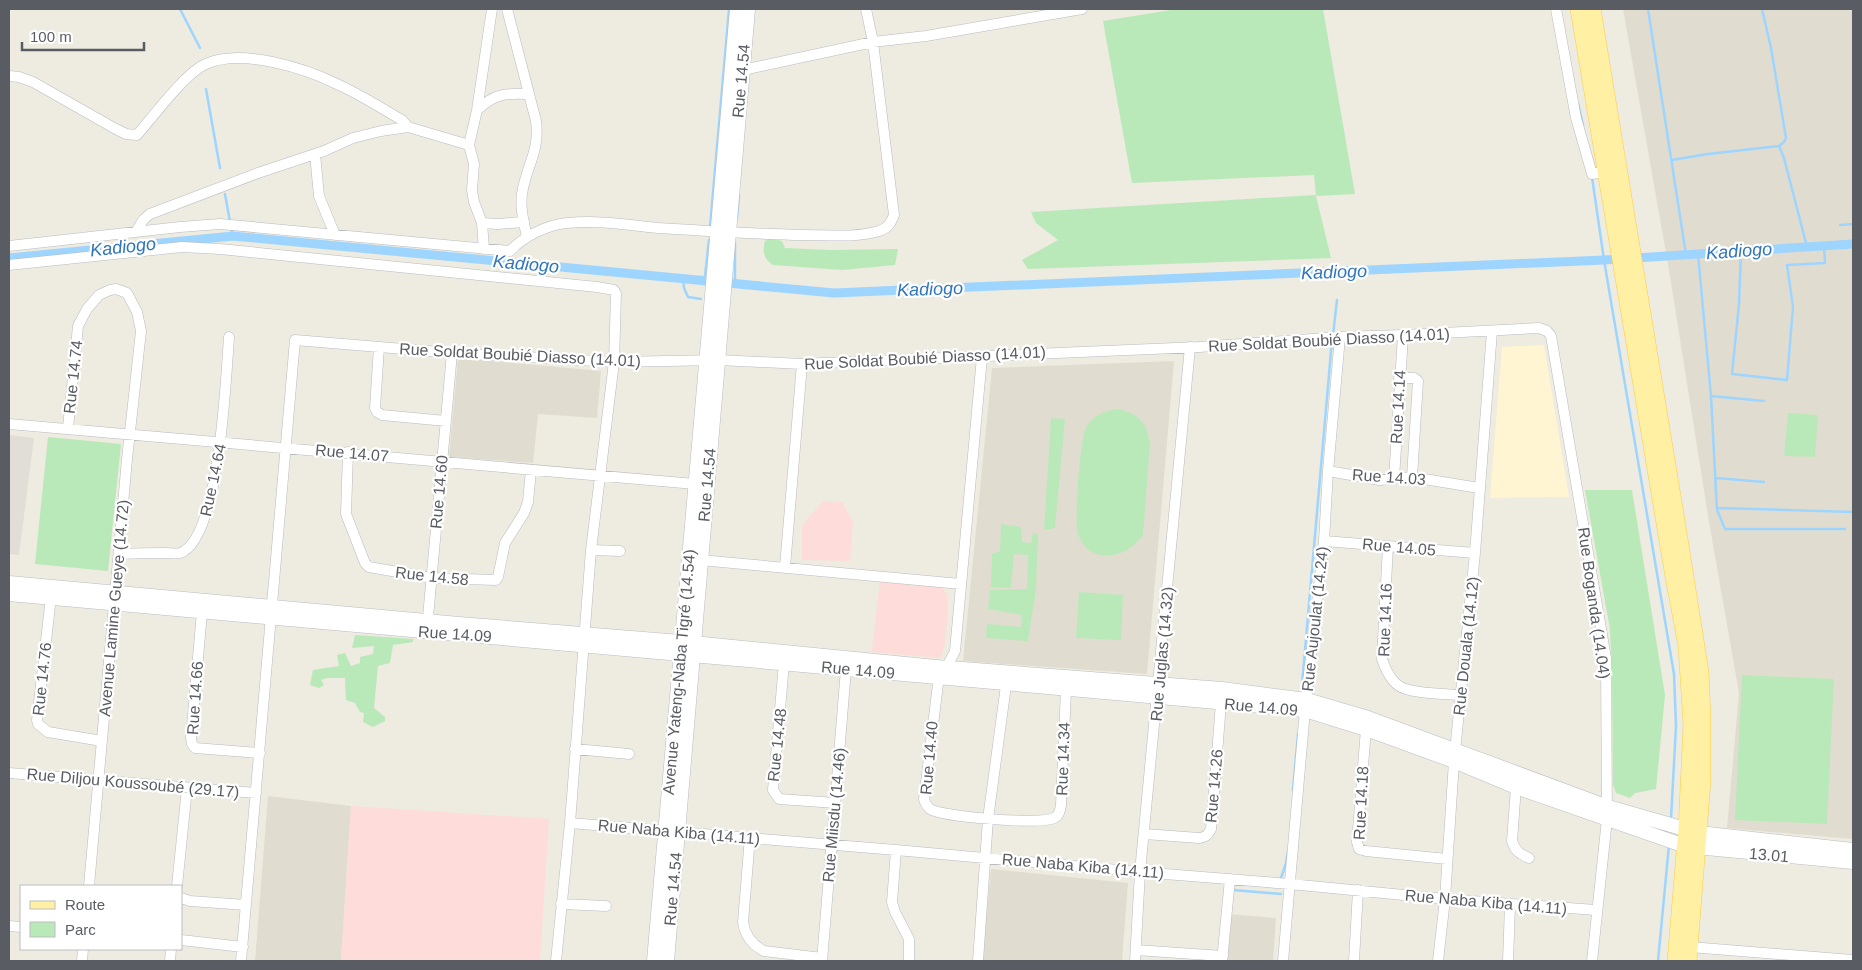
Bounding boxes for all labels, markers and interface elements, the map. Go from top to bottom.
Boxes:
scale bar [22,20,145,52]
text: 100 m [30,28,72,45]
street label: Rue 14.54 [729,43,753,119]
water label: Kadiogo [89,234,157,260]
water label: Kadiogo [1705,239,1773,263]
water label: Kadiogo [492,251,560,277]
water label: Kadiogo [1301,261,1367,283]
water label: Kadiogo [897,278,963,300]
street label: Rue Soldat Boubié Diasso (14.01) [1208,325,1450,355]
street label: Rue 14.74 [61,339,85,415]
street label: Rue Soldat Boubié Diasso (14.01) [399,340,641,370]
street label: Rue Soldat Boubié Diasso (14.01) [804,343,1046,373]
street label: Rue 14.14 [1388,370,1408,444]
street label: Rue 14.07 [314,441,390,465]
street label: Rue 14.64 [197,442,229,518]
street label: Rue 14.54 [695,447,719,523]
street label: Rue 14.60 [427,454,451,530]
street label: Rue 14.03 [1352,466,1427,488]
street label: Avenue Lamine Gueye (14.72) [96,499,132,717]
street label: Rue Boganda (14.04) [1575,526,1613,680]
street label: Rue 14.05 [1361,535,1437,559]
street label: Rue Aujoulat (14.24) [1299,546,1331,692]
street label: Avenue Yateng-Naba Tigré (14.54) [660,549,698,795]
street label: Rue 14.58 [394,564,470,588]
street label: Rue Douala (14.12) [1450,576,1482,716]
street label: Rue 14.16 [1375,583,1395,657]
street label: Rue Juglas (14.32) [1148,586,1176,722]
street label: Rue 14.09 [418,623,493,645]
street label: Rue 14.76 [30,641,54,717]
street label: Rue 14.09 [820,658,896,682]
street label: Rue 14.66 [184,660,206,735]
street label: Rue 14.09 [1223,695,1299,719]
street label: Rue 14.48 [765,707,789,783]
street label: Rue 14.40 [917,720,941,796]
street label: Rue 14.34 [1053,722,1073,796]
street label: Rue Miisdu (14.46) [820,747,848,883]
street label: Rue 14.26 [1202,748,1226,824]
street label: Rue Diljou Koussoubé (29.17) [26,765,240,801]
street label: Rue 14.18 [1351,766,1371,840]
street label: Rue Naba Kiba (14.11) [597,816,761,848]
street label: 13.01 [1748,845,1790,865]
street label: Rue Naba Kiba (14.11) [1001,850,1165,882]
street label: Rue 14.54 [661,851,685,927]
legend [20,885,182,950]
street label: Rue Naba Kiba (14.11) [1404,886,1568,918]
text: Route [65,896,105,913]
text: Parc [65,921,96,938]

